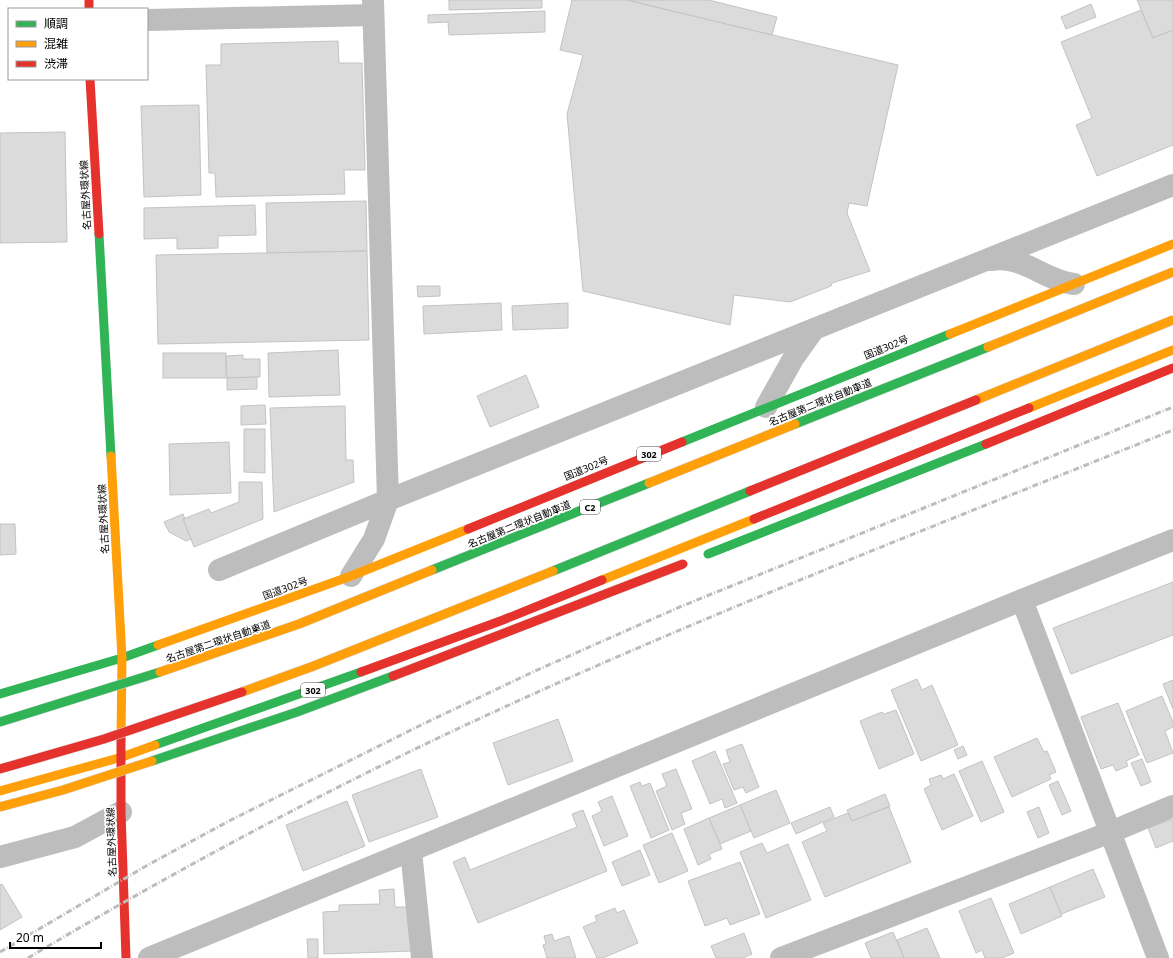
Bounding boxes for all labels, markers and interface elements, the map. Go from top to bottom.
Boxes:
legend [8,8,148,80]
text: 順調 [44,15,68,32]
text: 混雑 [44,35,68,52]
text: 渋滞 [44,55,68,72]
street label: 名古屋外環状線 [76,160,94,230]
street label: 国道302号 [862,332,910,362]
street label: 名古屋第二環状自動車道 [766,375,874,429]
road number: 302 [637,447,661,461]
street label: 国道302号 [562,453,610,483]
street label: 名古屋外環状線 [94,484,112,554]
street label: 名古屋第二環状自動車道 [465,497,573,551]
road number: C2 [580,500,600,514]
street label: 国道302号 [260,573,310,603]
street label: 名古屋第二環状自動車道 [164,616,272,666]
road number: 302 [301,683,325,697]
street label: 名古屋外環状線 [103,807,119,877]
scale bar [10,924,101,950]
text: 20 m [16,929,44,946]

